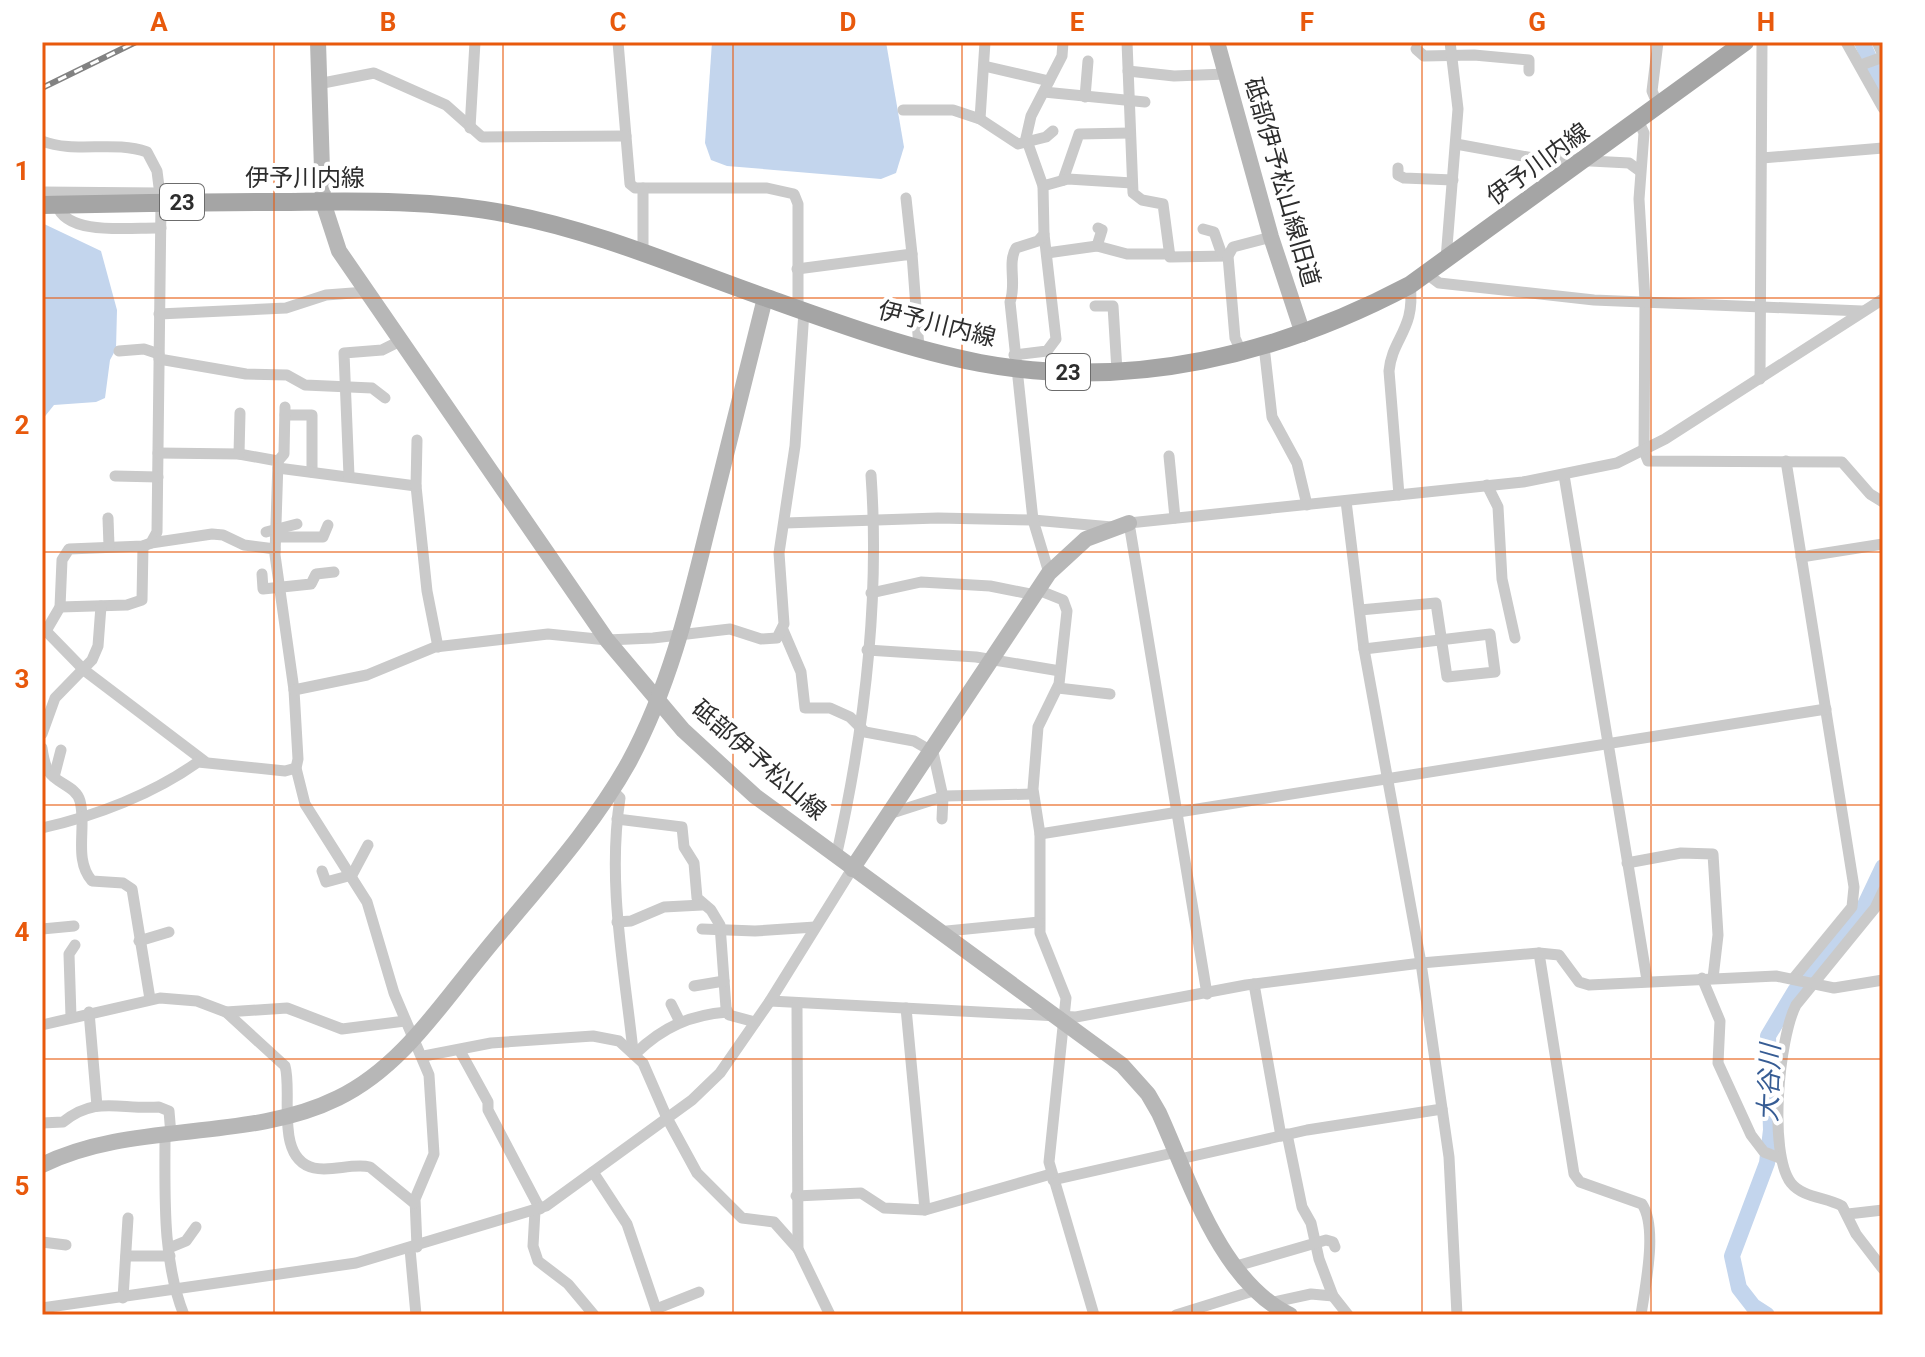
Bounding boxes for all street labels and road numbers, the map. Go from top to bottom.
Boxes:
street label: 砥部伊予松山線旧道 [1239,74,1325,290]
street label: 伊予川内線 [1481,117,1595,211]
street label: 伊予川内線 [245,164,365,192]
road number: 23 [160,184,204,220]
street label: 伊予川内線 [875,296,999,352]
road number: 23 [1046,354,1090,390]
street label: 砥部伊予松山線 [686,694,832,826]

